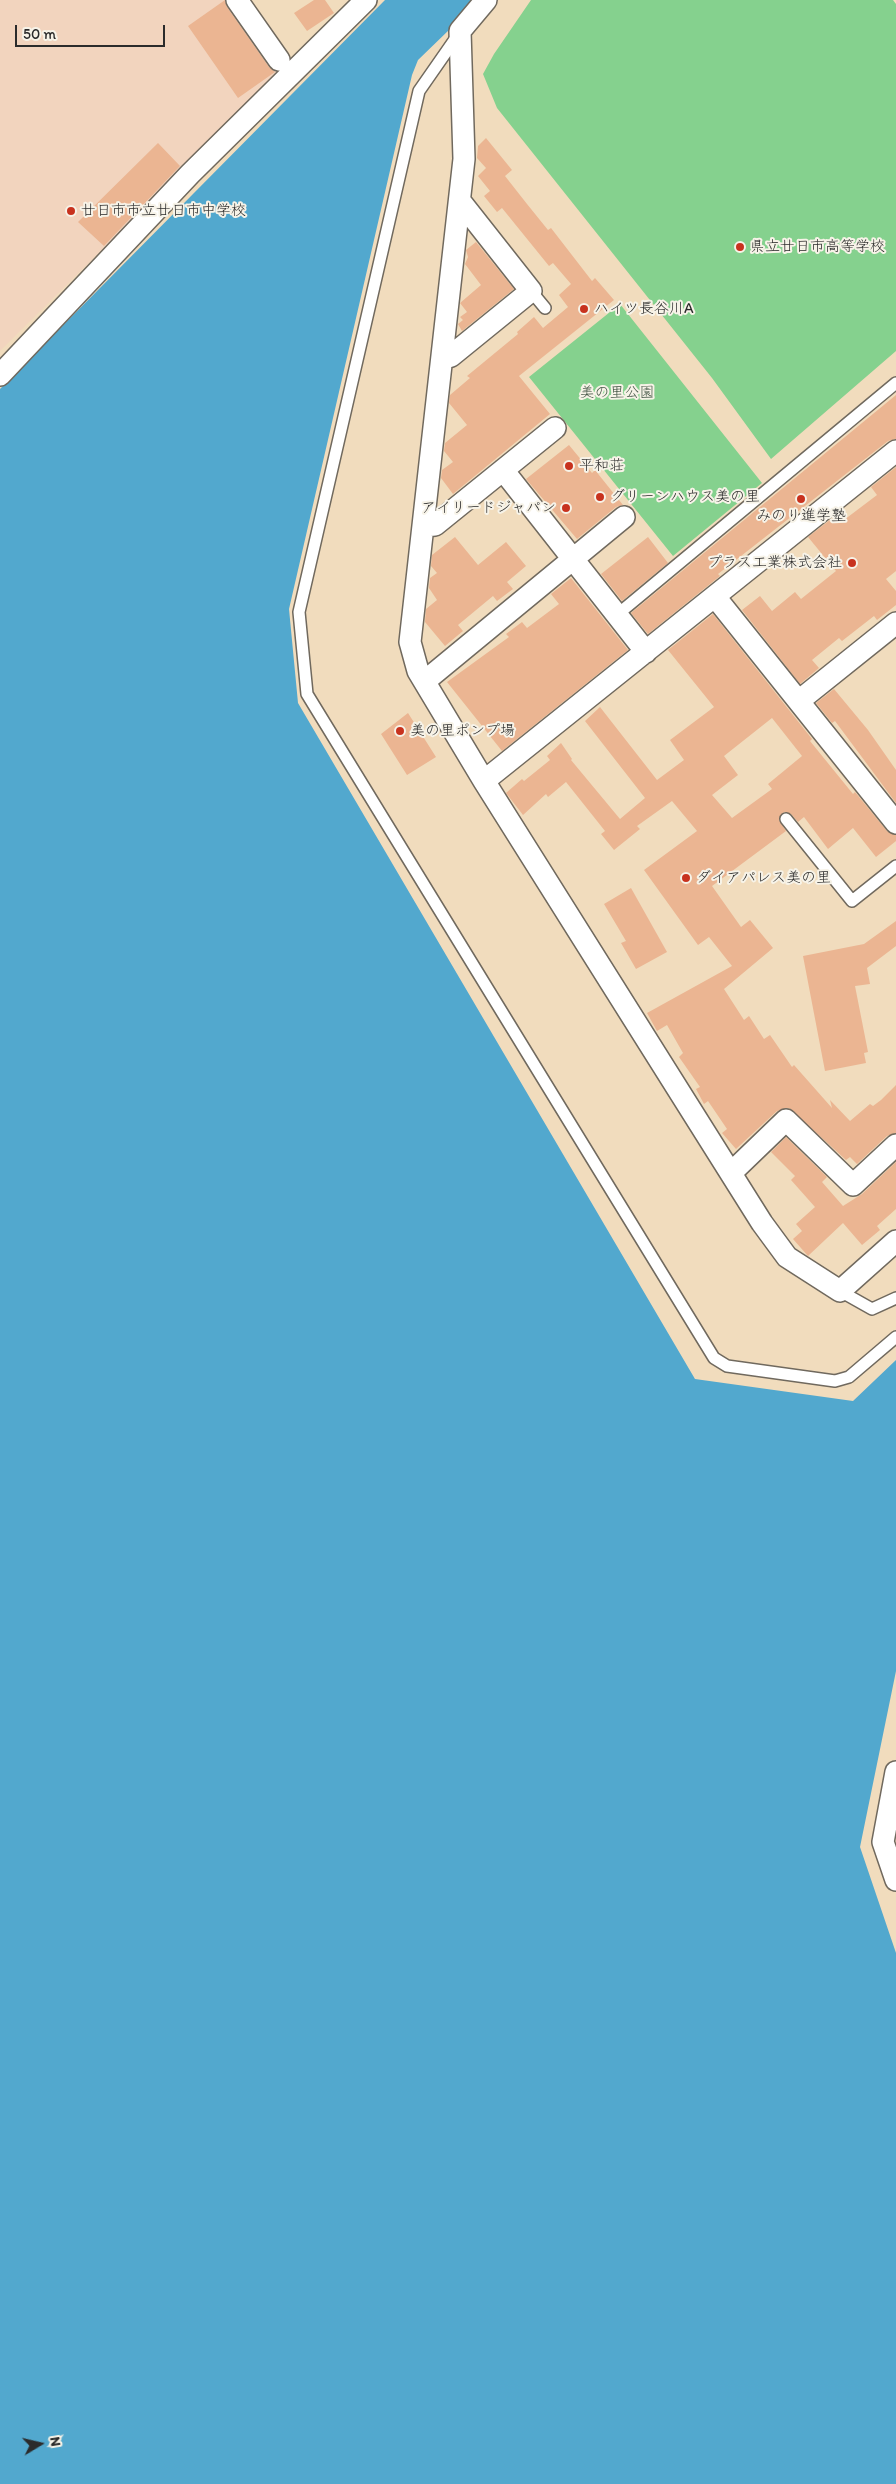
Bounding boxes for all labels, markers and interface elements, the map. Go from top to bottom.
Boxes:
scale bar [18,15,168,47]
text: 50 m [23,25,56,43]
place label: 廿日市市立廿日市中学校 [81,202,246,220]
marker: 廿日市市立廿日市中学校 [65,205,77,217]
place label: 県立廿日市高等学校 [750,238,885,256]
marker: 県立廿日市高等学校 [734,241,746,253]
place label: ハイツ長谷川A [594,300,694,318]
marker: ハイツ長谷川A [578,303,590,315]
park label: 美の里公園 [580,384,654,402]
place label: 平和荘 [579,457,624,475]
marker: 平和荘 [563,460,575,472]
place label: グリーンハウス美の里 [610,488,760,506]
marker: グリーンハウス美の里 [594,491,606,503]
marker: みのり進学塾 [795,493,807,505]
place label: アイリードジャパン [421,499,556,517]
marker: アイリードジャパン [560,502,572,514]
place label: みのり進学塾 [756,507,846,525]
place label: プラス工業株式会社 [707,554,842,572]
marker: プラス工業株式会社 [846,557,858,569]
place label: 美の里ポンプ場 [410,722,515,740]
marker: 美の里ポンプ場 [394,725,406,737]
place label: ダイアパレス美の里 [696,869,831,887]
marker: ダイアパレス美の里 [680,872,692,884]
north arrow [15,2419,65,2469]
text: N [46,2436,64,2448]

